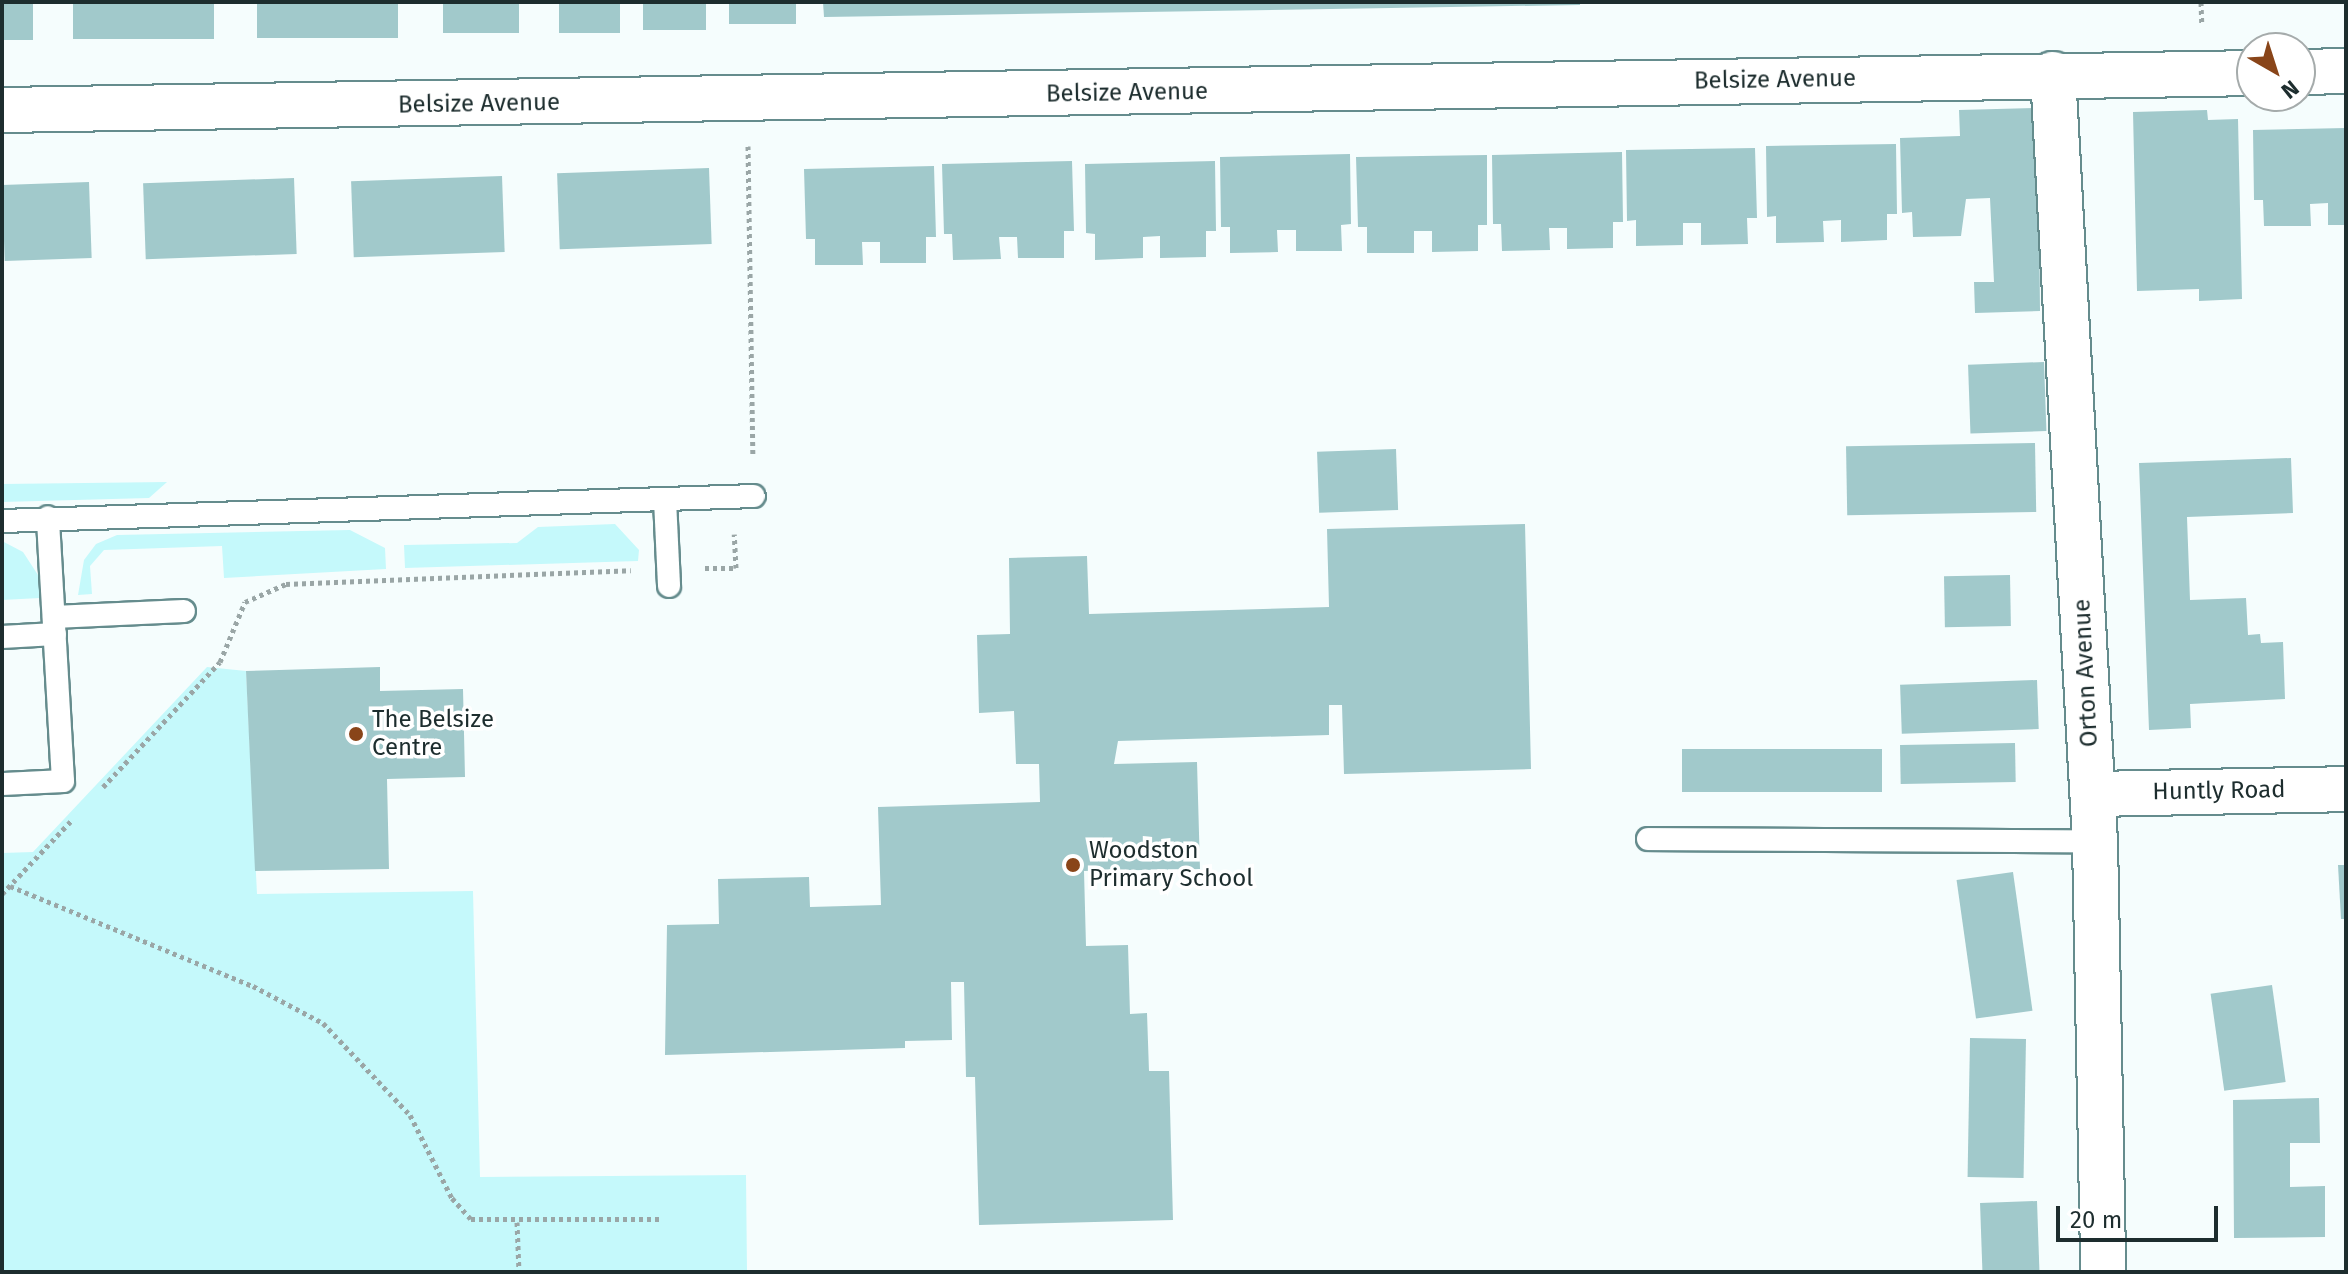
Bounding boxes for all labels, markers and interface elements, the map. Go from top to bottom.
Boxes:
north arrow [2236,32,2316,112]
street label: Belsize Avenue [1694,64,1856,96]
text: N [2276,74,2304,105]
street label: Belsize Avenue [1046,77,1208,109]
street label: Belsize Avenue [398,88,560,120]
street label: Orton Avenue [2068,598,2104,748]
place label: The Belsize Centre [372,706,494,762]
marker: The Belsize Centre [347,725,365,743]
street label: Huntly Road [2152,775,2286,807]
place label: Woodston Primary School [1089,837,1253,893]
marker: Woodston Primary School [1064,856,1082,874]
scale bar [2060,1190,2222,1240]
text: 20 m [2070,1206,2122,1234]

